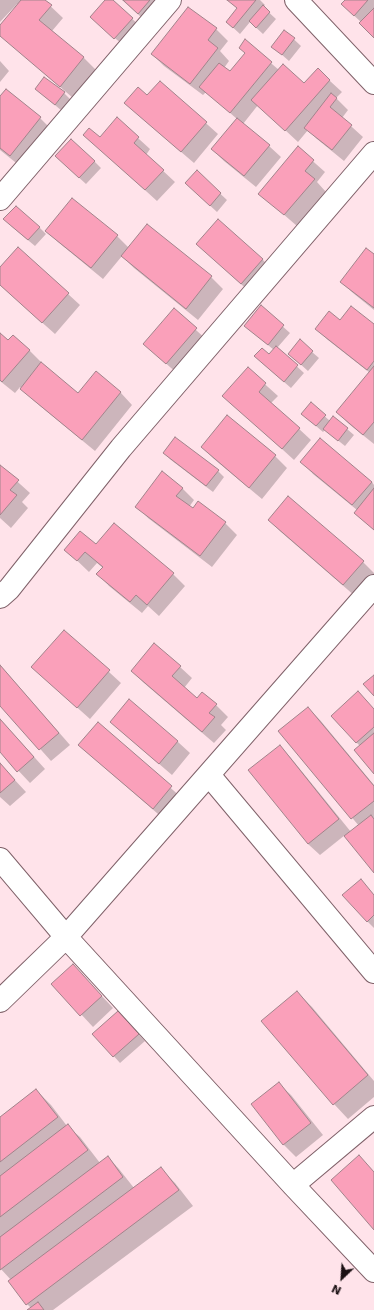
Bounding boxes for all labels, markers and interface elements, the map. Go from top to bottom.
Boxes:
north arrow [322,1258,362,1298]
text: N [330,1281,344,1297]

